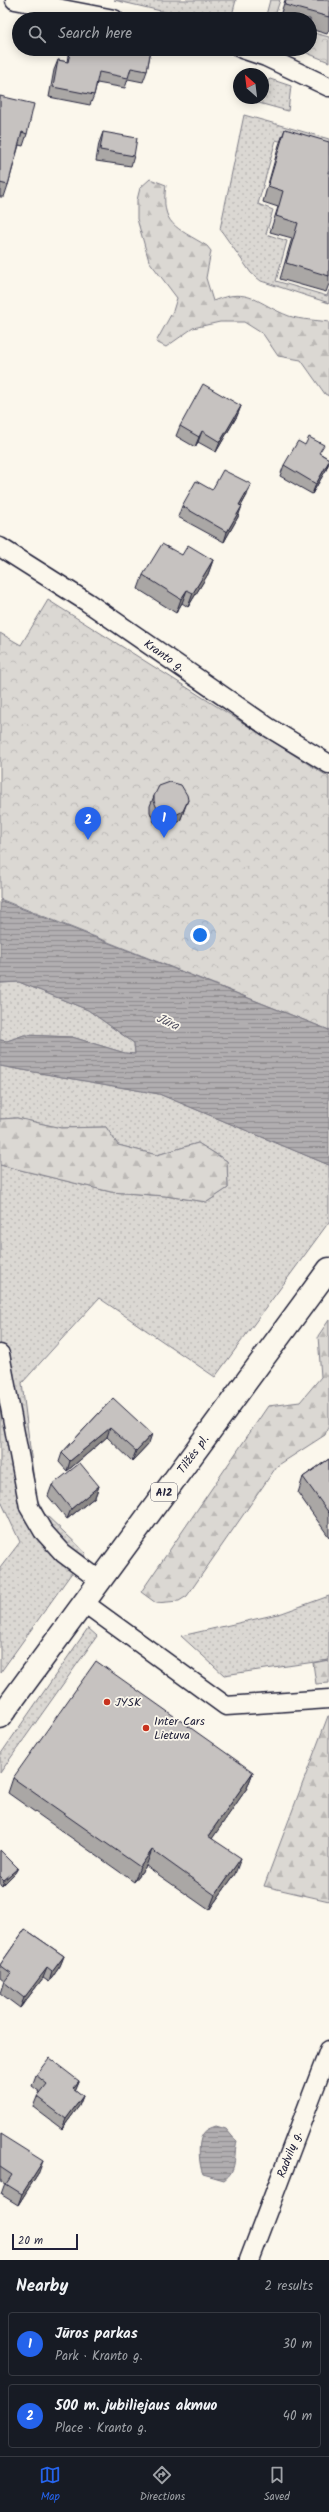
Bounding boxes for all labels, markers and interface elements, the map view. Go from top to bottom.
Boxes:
search box [12,12,317,56]
text: Search here [58,22,132,46]
icon: search [26,23,48,45]
north arrow [233,68,269,104]
street label: Kranto g. [140,635,189,677]
pin: 1 [151,805,177,838]
pin: 2 [75,807,101,840]
your location [190,925,210,945]
water label: Jūra [153,1008,183,1037]
street label: Tilžės pl. [173,1431,214,1478]
road number: A12 [151,1483,177,1501]
place label: JYSK [115,1693,142,1712]
marker: JYSK [102,1697,112,1707]
place label: Inter Cars Lietuva [154,1712,205,1745]
marker: Inter Cars Lietuva [141,1723,151,1733]
street label: Radvilų g. [272,2128,307,2181]
scale bar [12,2232,78,2251]
text: 20 m [18,2232,43,2250]
text: Nearby [16,2273,68,2300]
text: 2 results [265,2276,313,2297]
text: Jūros parkas [55,2322,138,2346]
text: 1 [28,2334,32,2355]
text: 30 m [283,2334,312,2355]
text: Park · Kranto g. [55,2346,142,2367]
text: 500 m. jubiliejaus akmuo [55,2394,217,2418]
text: 2 [26,2406,34,2427]
text: 40 m [283,2406,312,2427]
text: Place · Kranto g. [55,2418,147,2439]
tab: Map [39,2464,61,2506]
tab: Directions [140,2464,185,2506]
tab: Saved [264,2464,290,2506]

